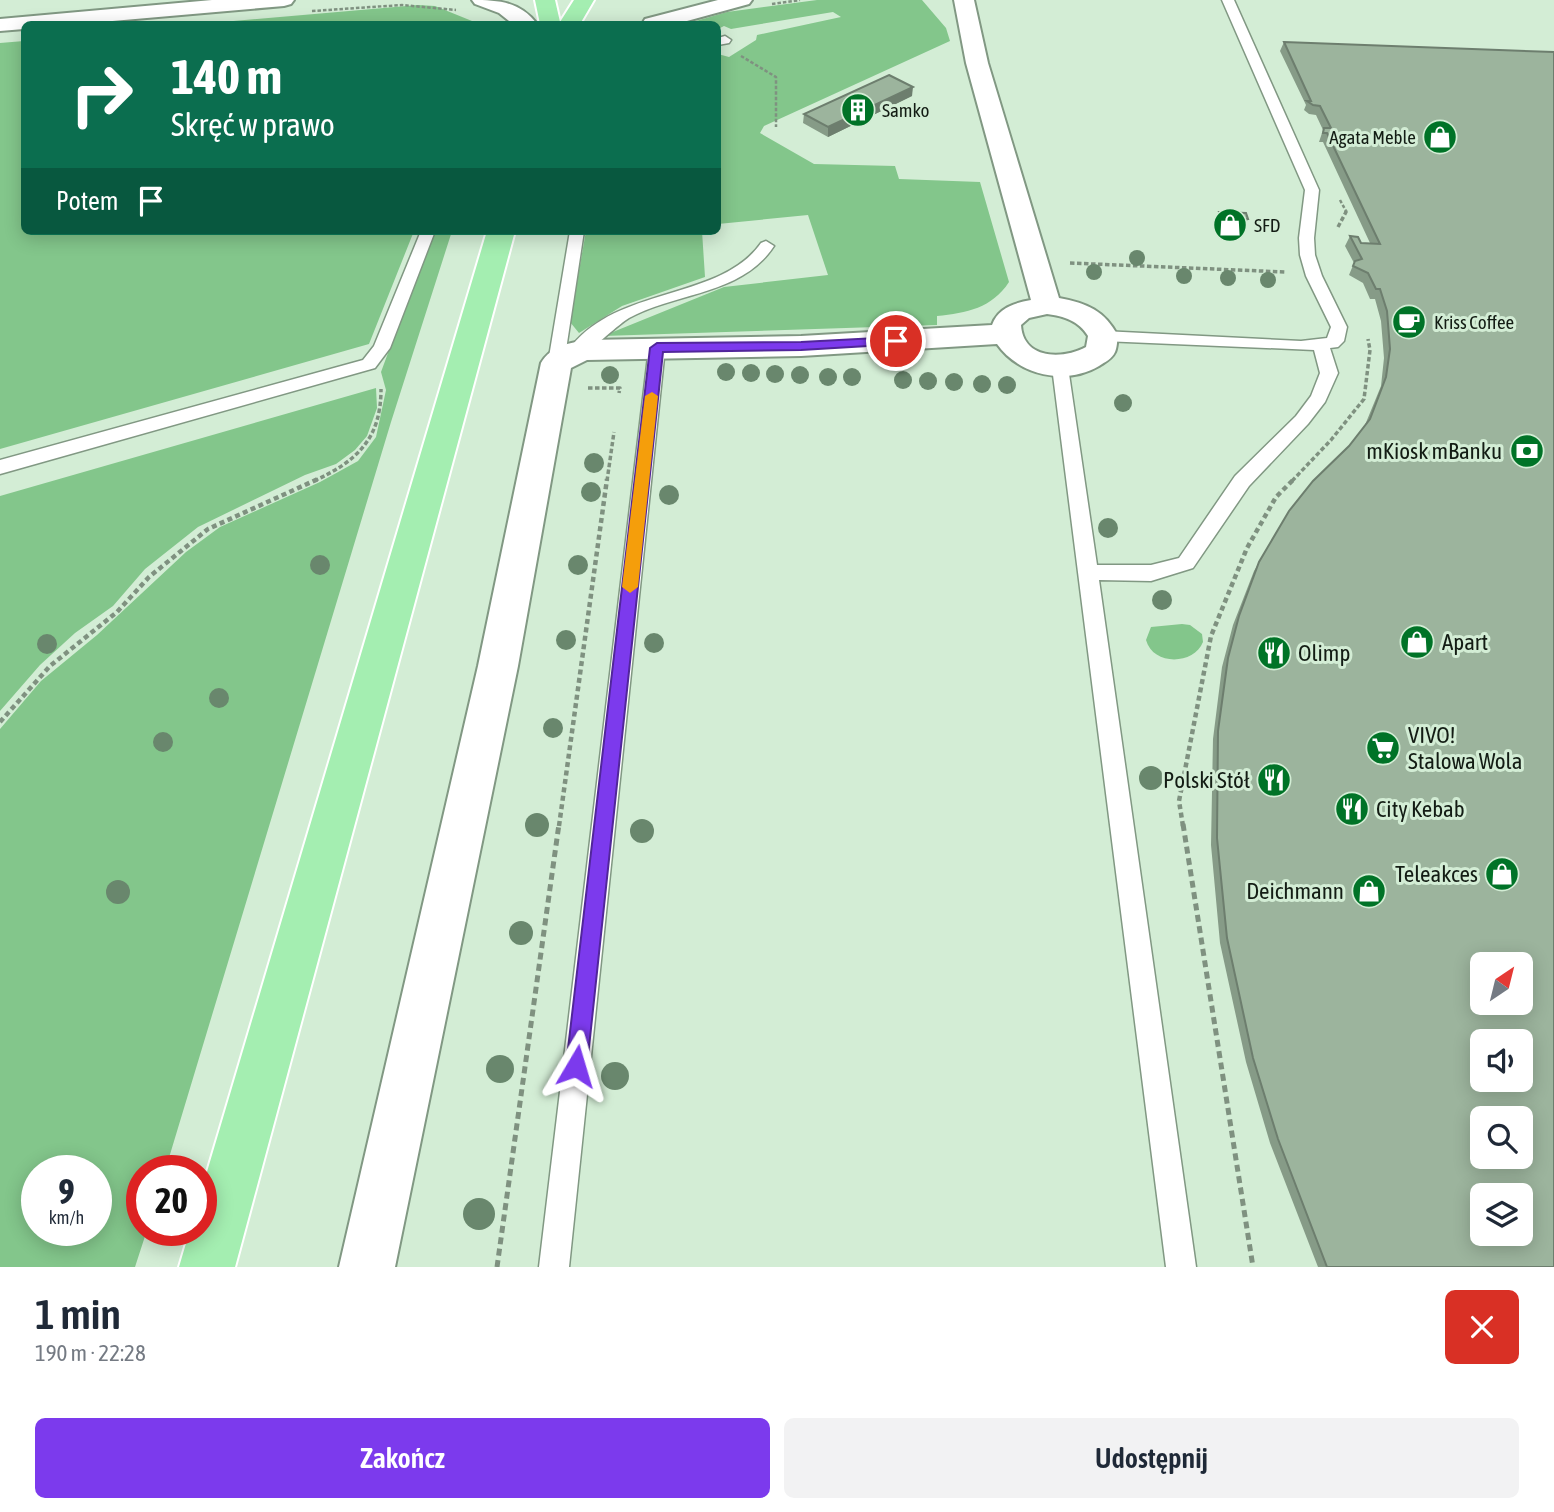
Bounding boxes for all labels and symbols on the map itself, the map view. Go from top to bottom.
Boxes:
building icon: Samko [839,91,877,129]
place label: Samko [882,99,929,121]
shop icon: Agata Meble [1421,118,1459,156]
place label: Agata Meble [1329,126,1416,148]
shop icon: SFD [1211,206,1249,244]
place label: SFD [1254,214,1280,236]
cafe icon: Kriss Coffee [1390,303,1428,341]
pin [866,311,926,371]
place label: Kriss Coffee [1434,311,1514,333]
bank icon: mKiosk mBanku [1508,432,1546,470]
place label: mKiosk mBanku [1366,438,1502,464]
shop icon: Apart [1398,623,1436,661]
place label: Apart [1442,629,1488,655]
restaurant icon: Olimp [1255,634,1293,672]
place label: Olimp [1298,640,1350,666]
place label: VIVO! Stalowa Wola [1408,722,1522,774]
supermarket icon: VIVO! Stalowa Wola [1364,729,1402,767]
restaurant icon: Polski Stół [1255,761,1293,799]
place label: Polski Stół [1163,767,1250,793]
restaurant icon: City Kebab [1333,790,1371,828]
place label: City Kebab [1376,796,1465,822]
shop icon: Teleakces [1483,855,1521,893]
place label: Teleakces [1395,861,1478,887]
shop icon: Deichmann [1350,872,1388,910]
place label: Deichmann [1246,878,1344,904]
north arrow [1470,952,1533,1015]
position arrow [539,1029,613,1103]
speed limit sign: 20 [126,1155,217,1246]

